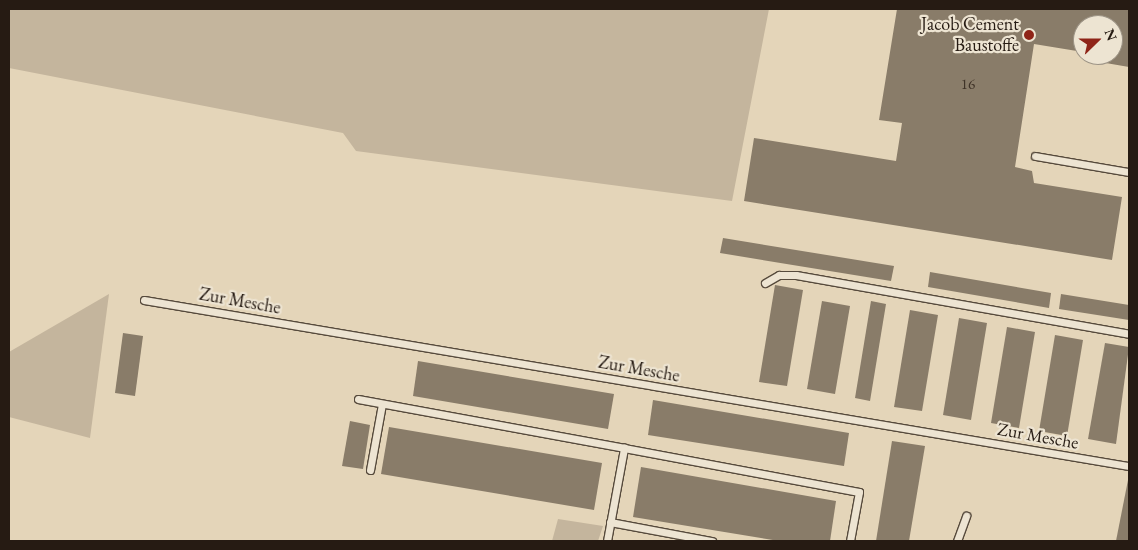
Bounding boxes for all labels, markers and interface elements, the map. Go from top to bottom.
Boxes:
place label: Jacob Cement Baustoffe [921,14,1019,56]
north arrow [1073,15,1123,65]
text: N [1101,26,1121,43]
marker: Jacob Cement Baustoffe [1023,29,1035,41]
house number: 16 [961,75,975,93]
street label: Zur Mesche [198,283,282,319]
street label: Zur Mesche [597,351,681,387]
street label: Zur Mesche [996,418,1080,454]

